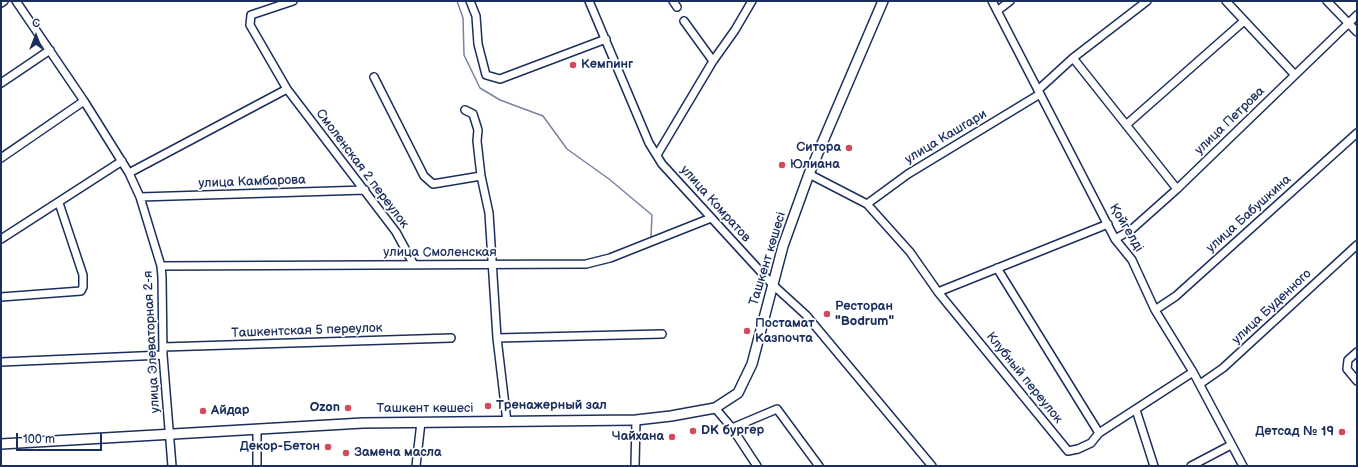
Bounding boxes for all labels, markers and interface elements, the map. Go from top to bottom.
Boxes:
north arrow [16,16,56,56]
text: С [32,17,40,30]
place label: Кемпинг [581,57,633,73]
marker: Кемпинг [568,60,578,70]
street label: улица Петрова [1192,84,1268,158]
street label: Смоленская 2 переулок [312,106,412,232]
street label: улица Кашгари [902,106,990,168]
place label: Ситора [796,140,841,156]
marker: Ситора [844,143,854,153]
place label: Юлиана [790,157,840,173]
marker: Юлиана [777,160,787,170]
street label: улица Комратов [677,163,753,245]
street label: улица Камбарова [198,172,306,192]
street label: улица Бабушкина [1203,172,1295,256]
street label: Қойгелді [1106,201,1146,255]
street label: Ташкент көшесі [746,210,790,308]
street label: улица Смоленская [383,245,497,261]
street label: улица Буденного [1229,266,1315,348]
street label: улица Элеваторная 2-я [140,270,164,414]
place label: Ресторан "Bodrum" [835,299,894,330]
marker: Ресторан "Bodrum" [822,309,832,319]
place label: Постамат Казпочта [755,316,814,347]
street label: Ташкентская 5 переулок [231,321,383,341]
marker: Постамат Казпочта [742,326,752,336]
street label: Клубный переулок [982,329,1066,427]
place label: Тренажерный зал [496,398,607,414]
place label: Ozon [310,400,340,416]
street label: Ташкент көшесі [376,401,474,417]
marker: Тренажерный зал [483,401,493,411]
place label: Айдар [211,403,249,419]
marker: Ozon [343,403,353,413]
marker: Айдар [198,406,208,416]
place label: DK бургер [701,423,764,439]
place label: Детсад № 19 [1255,424,1334,440]
scale bar [18,425,104,451]
marker: DK бургер [688,426,698,436]
marker: Детсад № 19 [1337,427,1347,437]
place label: Чайхана [612,429,664,445]
text: 100 m [23,432,55,447]
marker: Чайхана [667,432,677,442]
place label: Декор-Бетон [240,439,320,455]
marker: Декор-Бетон [323,442,333,452]
place label: Замена масла [354,445,442,461]
marker: Замена масла [341,448,351,458]

